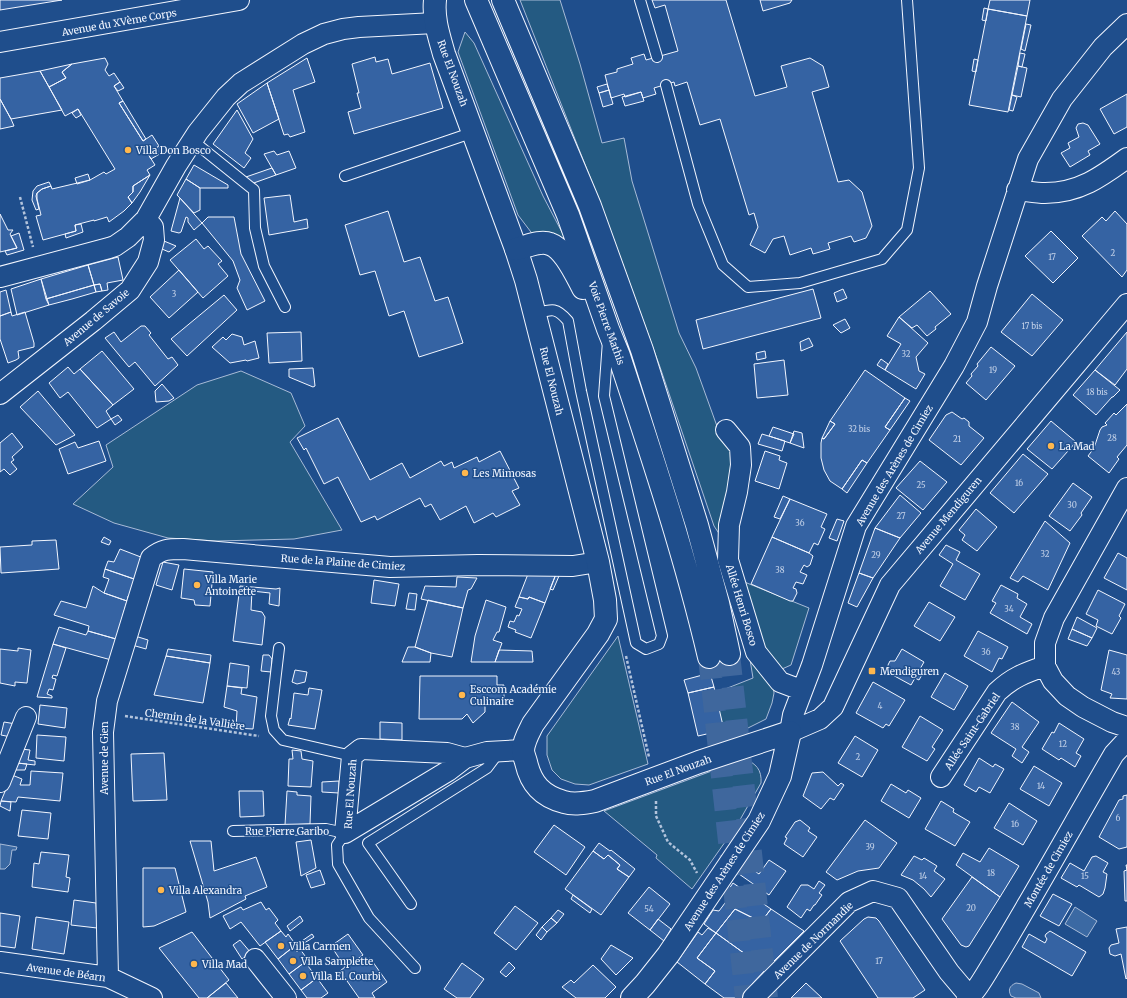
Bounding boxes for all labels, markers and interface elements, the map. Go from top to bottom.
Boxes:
street label: Avenue du XVème Corps [60,6,178,39]
street label: Rue El Nouzah [434,38,471,109]
place label: Villa Don Bosco [135,144,211,157]
marker: Villa Don Bosco [123,145,133,155]
house number: 2 [1111,248,1116,258]
house number: 17 [1048,252,1056,262]
street label: Voie Pierre Mathis [585,279,628,367]
street label: Avenue de Savoie [60,286,132,349]
house number: 3 [172,289,177,299]
house number: 17 bis [1022,321,1043,331]
street label: Rue El Nouzah [537,346,566,417]
house number: 32 [901,349,911,359]
house number: 19 [989,365,997,375]
house number: 18 bis [1086,387,1108,397]
street label: Avenue des Arènes de Cimiez [853,402,936,529]
house number: 32 bis [848,424,870,434]
house number: 28 [1107,433,1117,443]
house number: 21 [953,434,961,444]
place label: La Mad [1059,440,1095,453]
marker: La Mad [1046,441,1056,451]
place label: Les Mimosas [473,467,536,480]
marker: Les Mimosas [460,468,470,478]
street label: Avenue Mendiguren [912,474,985,557]
house number: 16 [1015,478,1023,488]
house number: 25 [916,480,926,490]
house number: 30 [1067,500,1077,510]
house number: 27 [896,511,906,521]
house number: 36 [795,518,805,528]
house number: 32 [1040,549,1050,559]
house number: 29 [871,550,881,560]
street label: Rue de la Plaine de Cimiez [280,552,406,573]
street label: Allée Henri Bosco [723,562,760,648]
house number: 38 [775,565,785,575]
place label: Villa Marie Antoinette [204,573,257,598]
marker: Villa Marie Antoinette [192,580,202,590]
house number: 34 [1004,604,1014,614]
house number: 36 [981,647,991,657]
place label: Mendiguren [880,665,940,678]
marker: Mendiguren [867,666,877,676]
house number: 43 [1112,667,1121,677]
place label: Esccom Académie Culinaire [470,683,557,708]
marker: Esccom Académie Culinaire [457,690,467,700]
street label: Allée Saint-Gabriel [941,690,1003,773]
house number: 4 [878,701,883,711]
street label: Chemin de la Vallière [144,706,246,733]
street label: Avenue de Gien [98,721,111,796]
house number: 38 [1010,722,1020,732]
house number: 12 [1059,739,1067,749]
street label: Rue El Nouzah [643,752,714,789]
house number: 2 [856,752,861,762]
street label: Rue El Nouzah [342,758,359,829]
house number: 14 [1037,781,1045,791]
street label: Avenue des Arènes de Cimiez [681,809,768,934]
house number: 6 [1116,813,1121,823]
house number: 16 [1011,819,1019,829]
street label: Rue Pierre Garibo [245,825,329,838]
street label: Montée de Cimiez [1021,828,1076,910]
house number: 39 [865,842,875,852]
house number: 18 [987,868,995,878]
house number: 14 [919,871,927,881]
house number: 15 [1081,871,1089,881]
place label: Villa Alexandra [168,884,243,897]
marker: Villa Alexandra [156,885,166,895]
street label: Avenue de Normandie [770,899,856,982]
house number: 20 [966,903,976,913]
house number: 54 [644,904,654,914]
place label: Villa Carmen [288,940,351,953]
marker: Villa Carmen [276,941,286,951]
place label: Villa Samplette [300,955,373,968]
marker: Villa Samplette [288,956,298,966]
house number: 17 [875,956,883,966]
place label: Villa Mad [201,958,247,971]
marker: Villa Mad [189,959,199,969]
street label: Avenue de Béarn [24,960,107,985]
place label: Villa El. Courbi [310,970,381,983]
marker: Villa El. Courbi [298,971,308,981]

